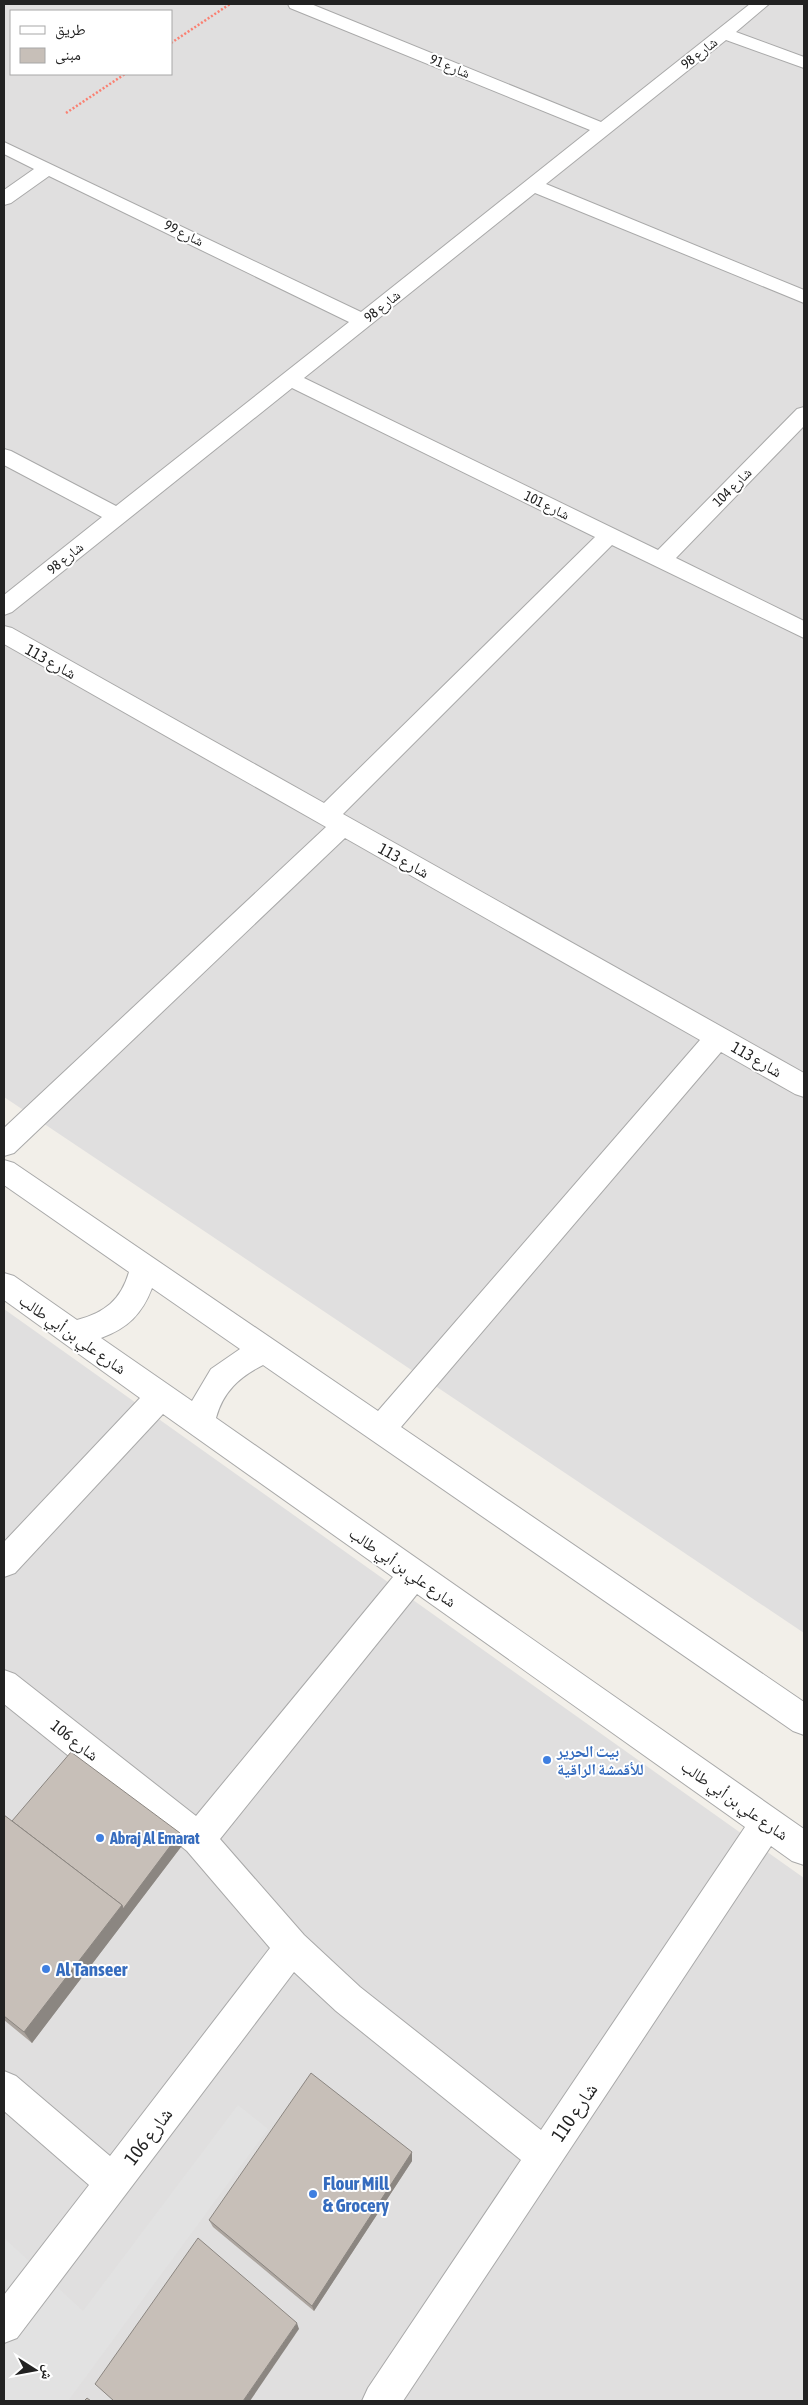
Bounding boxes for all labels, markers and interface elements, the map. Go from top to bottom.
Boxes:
legend [10,10,172,75]
text: طريق [55,21,86,40]
street label: شارع 98 [678,34,722,74]
text: مبنى [55,46,81,65]
street label: شارع 91 [427,51,472,83]
street label: شارع 99 [161,217,206,251]
street label: شارع 98 [361,287,405,327]
street label: شارع 104 [709,464,756,511]
street label: شارع 101 [521,487,572,525]
street label: شارع 98 [44,539,88,579]
street label: شارع 113 [22,640,79,684]
street label: شارع 113 [375,839,432,883]
street label: شارع 113 [728,1037,785,1082]
street label: شارع علي بن أبي طالب [14,1290,130,1381]
street label: شارع علي بن أبي طالب [344,1523,460,1614]
street label: شارع 106 [46,1716,102,1766]
place label: بيت الحرير للأقمشة الراقية [556,1742,644,1778]
marker: بيت الحرير للأقمشة الراقية [541,1754,553,1766]
street label: شارع علي بن أبي طالب [676,1756,792,1847]
place label: Abraj Al Emarat [109,1829,200,1847]
marker: Abraj Al Emarat [94,1832,106,1844]
place label: Al Tanseer [55,1958,128,1980]
marker: Al Tanseer [40,1963,52,1975]
street label: شارع 110 [547,2079,602,2146]
street label: شارع 106 [119,2103,177,2169]
place label: Flour Mill & Grocery [323,2172,390,2216]
marker: Flour Mill & Grocery [307,2188,319,2200]
north arrow [10,2345,60,2395]
text: ش [37,2363,57,2381]

